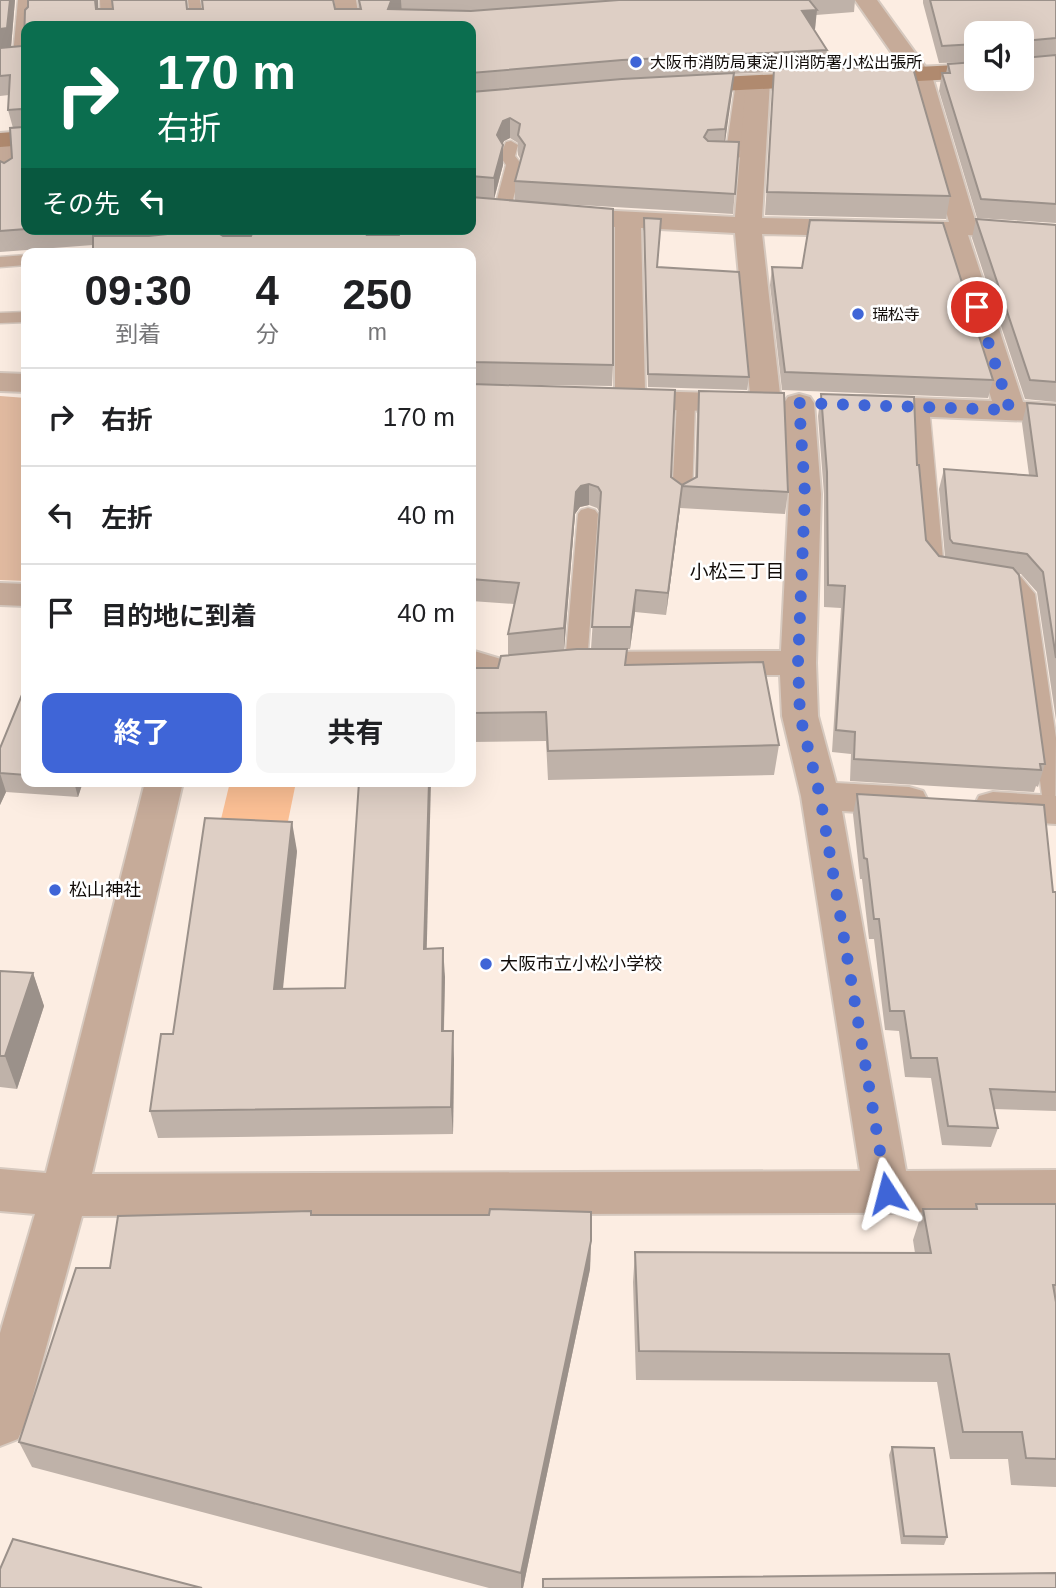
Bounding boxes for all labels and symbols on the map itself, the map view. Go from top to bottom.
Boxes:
marker: 大阪市消防局東淀川消防署小松出張所 [628,54,644,70]
place label: 大阪市消防局東淀川消防署小松出張所 [650,54,922,71]
pin [947,277,1007,337]
marker: 瑞松寺 [850,306,866,322]
place label: 瑞松寺 [872,306,920,323]
district label: 小松三丁目 [689,561,785,582]
place label: 松山神社 [69,880,141,900]
marker: 松山神社 [47,882,63,898]
place label: 大阪市立小松小学校 [500,954,662,974]
marker: 大阪市立小松小学校 [478,956,494,972]
position arrow [850,1156,924,1230]

